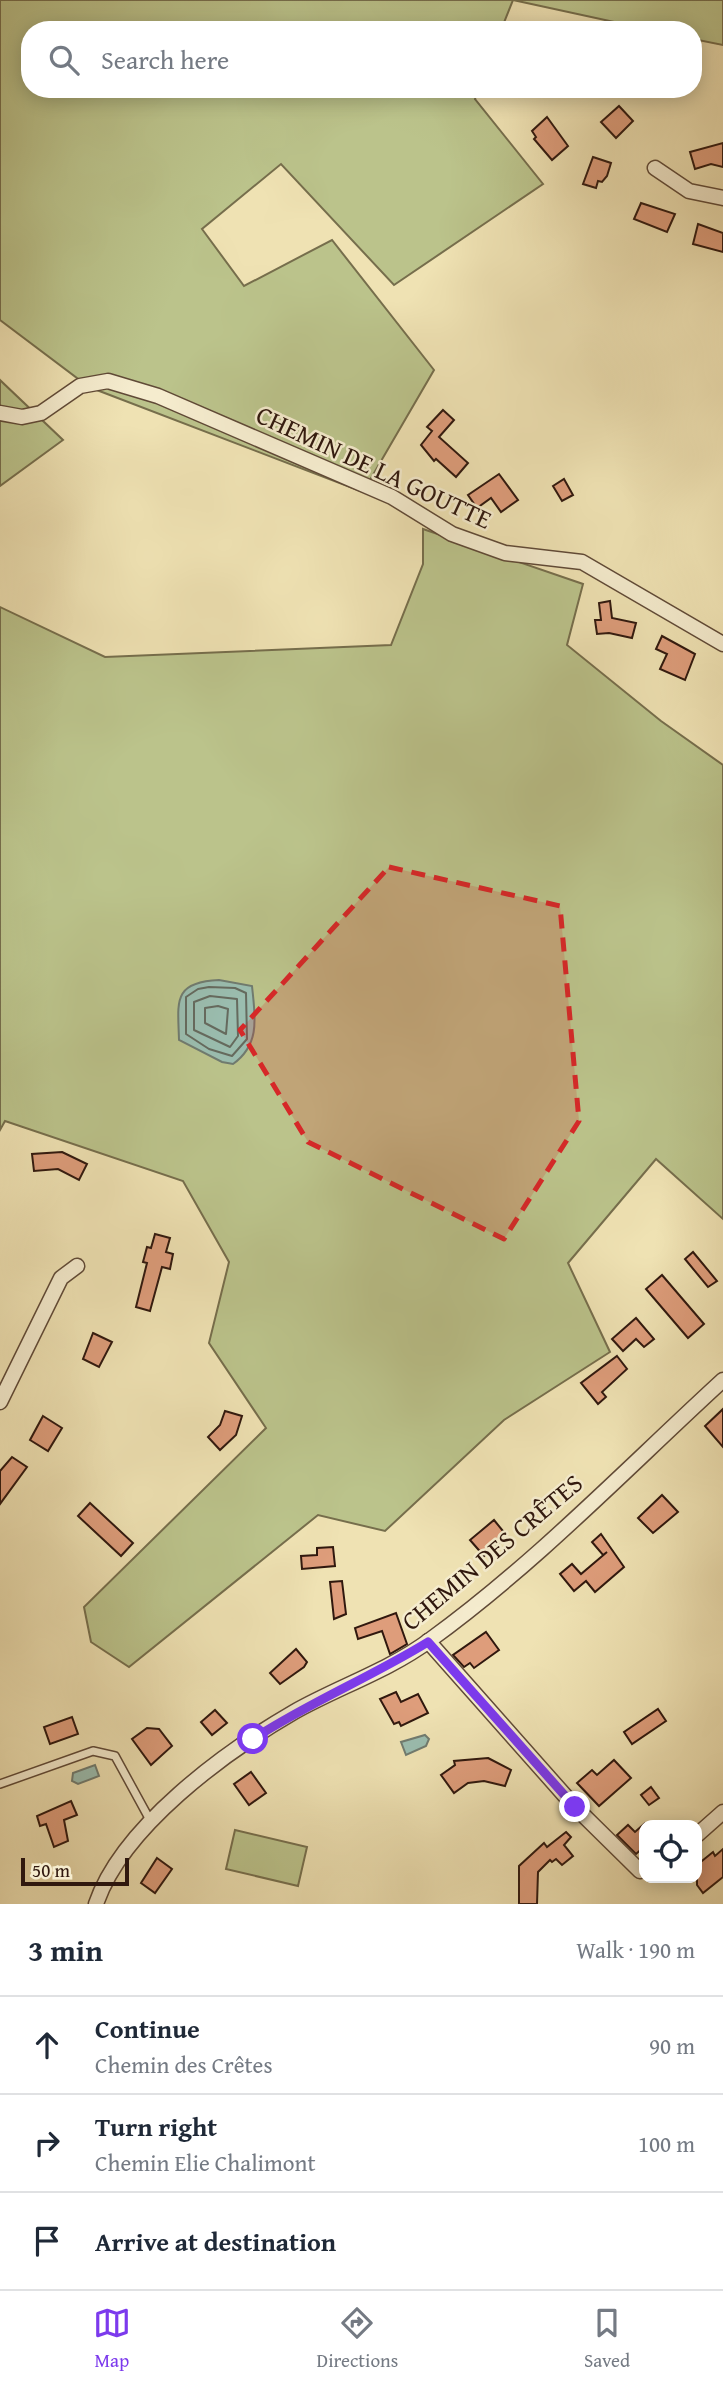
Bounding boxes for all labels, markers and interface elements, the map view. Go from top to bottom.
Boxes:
search box [21,21,702,98]
text: Search here [101,40,229,79]
icon: search [45,41,83,79]
street label: CHEMIN DE LA GOUTTE [250,395,498,538]
street label: CHEMIN DES CRÊTES [392,1464,591,1639]
route start [237,1723,268,1754]
route end [559,1791,590,1822]
map controls [639,1820,702,1883]
button: locate [639,1820,702,1883]
scale bar [21,1855,130,1887]
text: 50 m [32,1856,70,1884]
text: 3 min [28,1928,103,1972]
text: Walk · 190 m [576,1933,695,1966]
text: Continue [95,2009,200,2048]
icon: ahead [28,2026,66,2064]
text: 90 m [649,2029,695,2062]
text: Chemin des Crêtes [95,2048,273,2081]
text: Turn right [95,2107,217,2146]
icon: right [28,2124,66,2162]
text: 100 m [638,2127,695,2160]
text: Chemin Elie Chalimont [95,2146,316,2179]
icon: arrive [28,2222,66,2260]
text: Arrive at destination [95,2222,336,2261]
tab: Map [93,2304,131,2374]
tab: Directions [317,2304,398,2374]
tab: Saved [584,2304,630,2374]

